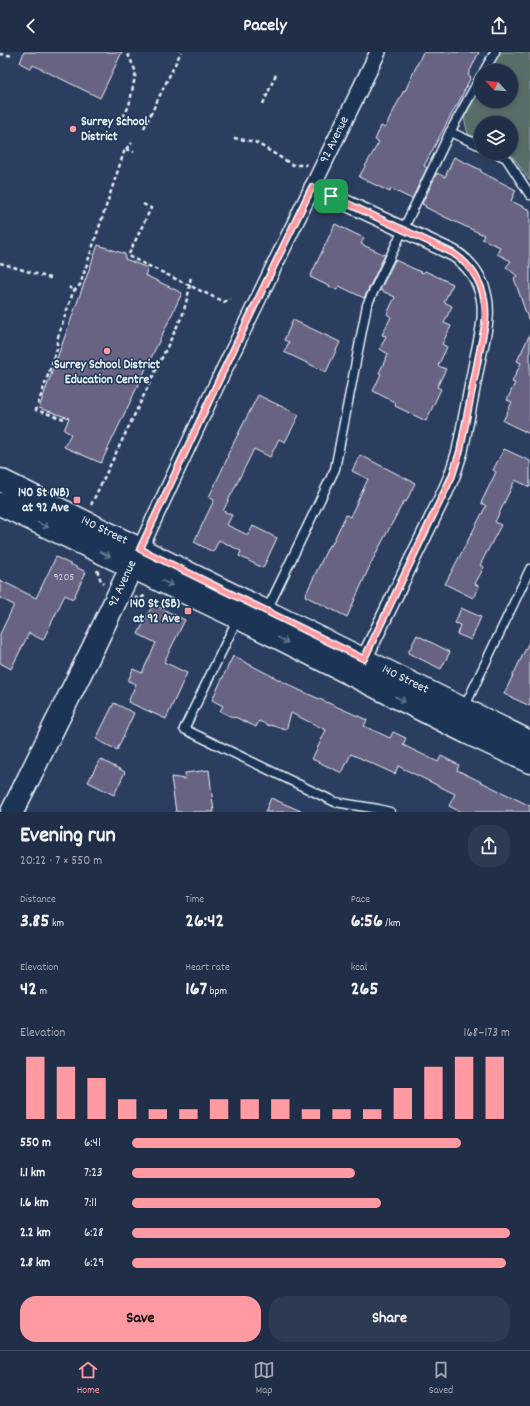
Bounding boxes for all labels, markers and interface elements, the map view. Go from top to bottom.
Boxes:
text: Pacely [243,14,287,39]
icon: back [20,15,42,37]
icon: share [488,15,510,37]
north arrow [474,64,518,108]
map controls [474,64,518,160]
place label: Surrey School District [81,113,148,147]
street label: 92 Avenue [315,113,355,167]
button: layers [474,116,518,160]
marker: Surrey School District [68,124,78,134]
pin [314,179,348,213]
icon: arrive [320,185,342,207]
marker: Surrey School District Education Centre [102,346,112,356]
place label: Surrey School District Education Centre [54,356,160,390]
place label: 140 St (NB) at 92 Ave [18,484,70,518]
marker: 140 St (NB) at 92 Ave [72,495,82,505]
street label: 140 Street [77,512,131,551]
one-way arrow [37,521,49,529]
one-way arrow [99,551,111,558]
street label: 92 Avenue [104,557,142,611]
house number: 9205 [54,570,74,586]
one-way arrow [160,580,172,587]
place label: 140 St (SB) at 92 Ave [130,595,181,629]
marker: 140 St (SB) at 92 Ave [183,606,193,616]
one-way arrow [277,637,289,645]
street label: 140 Street [378,661,432,700]
one-way arrow [393,696,405,703]
text: Evening run [20,821,116,852]
button: share [468,825,510,867]
text: 20:22 · 7 × 550 m [20,852,102,871]
text: Distance [20,892,56,908]
text: Time [185,892,204,908]
text: Pace [351,892,370,908]
text: 3.85 [20,908,49,936]
text: 26:42 [185,908,224,936]
text: 6:56 [351,908,383,936]
text: km [49,916,64,932]
text: /km [383,916,401,932]
text: Elevation [20,960,58,976]
text: Heart rate [185,960,230,976]
text: kcal [351,960,367,976]
text: 42 [20,976,37,1004]
text: 167 [185,976,207,1004]
text: 265 [351,976,378,1004]
text: m [37,984,47,1000]
text: bpm [207,984,227,1000]
text: Elevation [20,1024,65,1043]
text: 168–173 m [464,1024,510,1043]
text: 550 m [20,1134,51,1153]
text: 6:41 [84,1134,101,1153]
text: 1.1 km [20,1164,45,1183]
text: 7:23 [84,1164,103,1183]
text: 1.6 km [20,1194,49,1213]
text: 7:11 [84,1194,97,1213]
text: 2.2 km [20,1224,51,1243]
text: 6:28 [84,1224,103,1243]
text: 2.8 km [20,1254,50,1273]
text: 6:29 [84,1254,104,1273]
button: Save [20,1296,261,1342]
button: Share [269,1296,510,1342]
tab: Home [77,1359,100,1399]
tab: Map [253,1359,275,1399]
tab: Saved [429,1359,453,1399]

